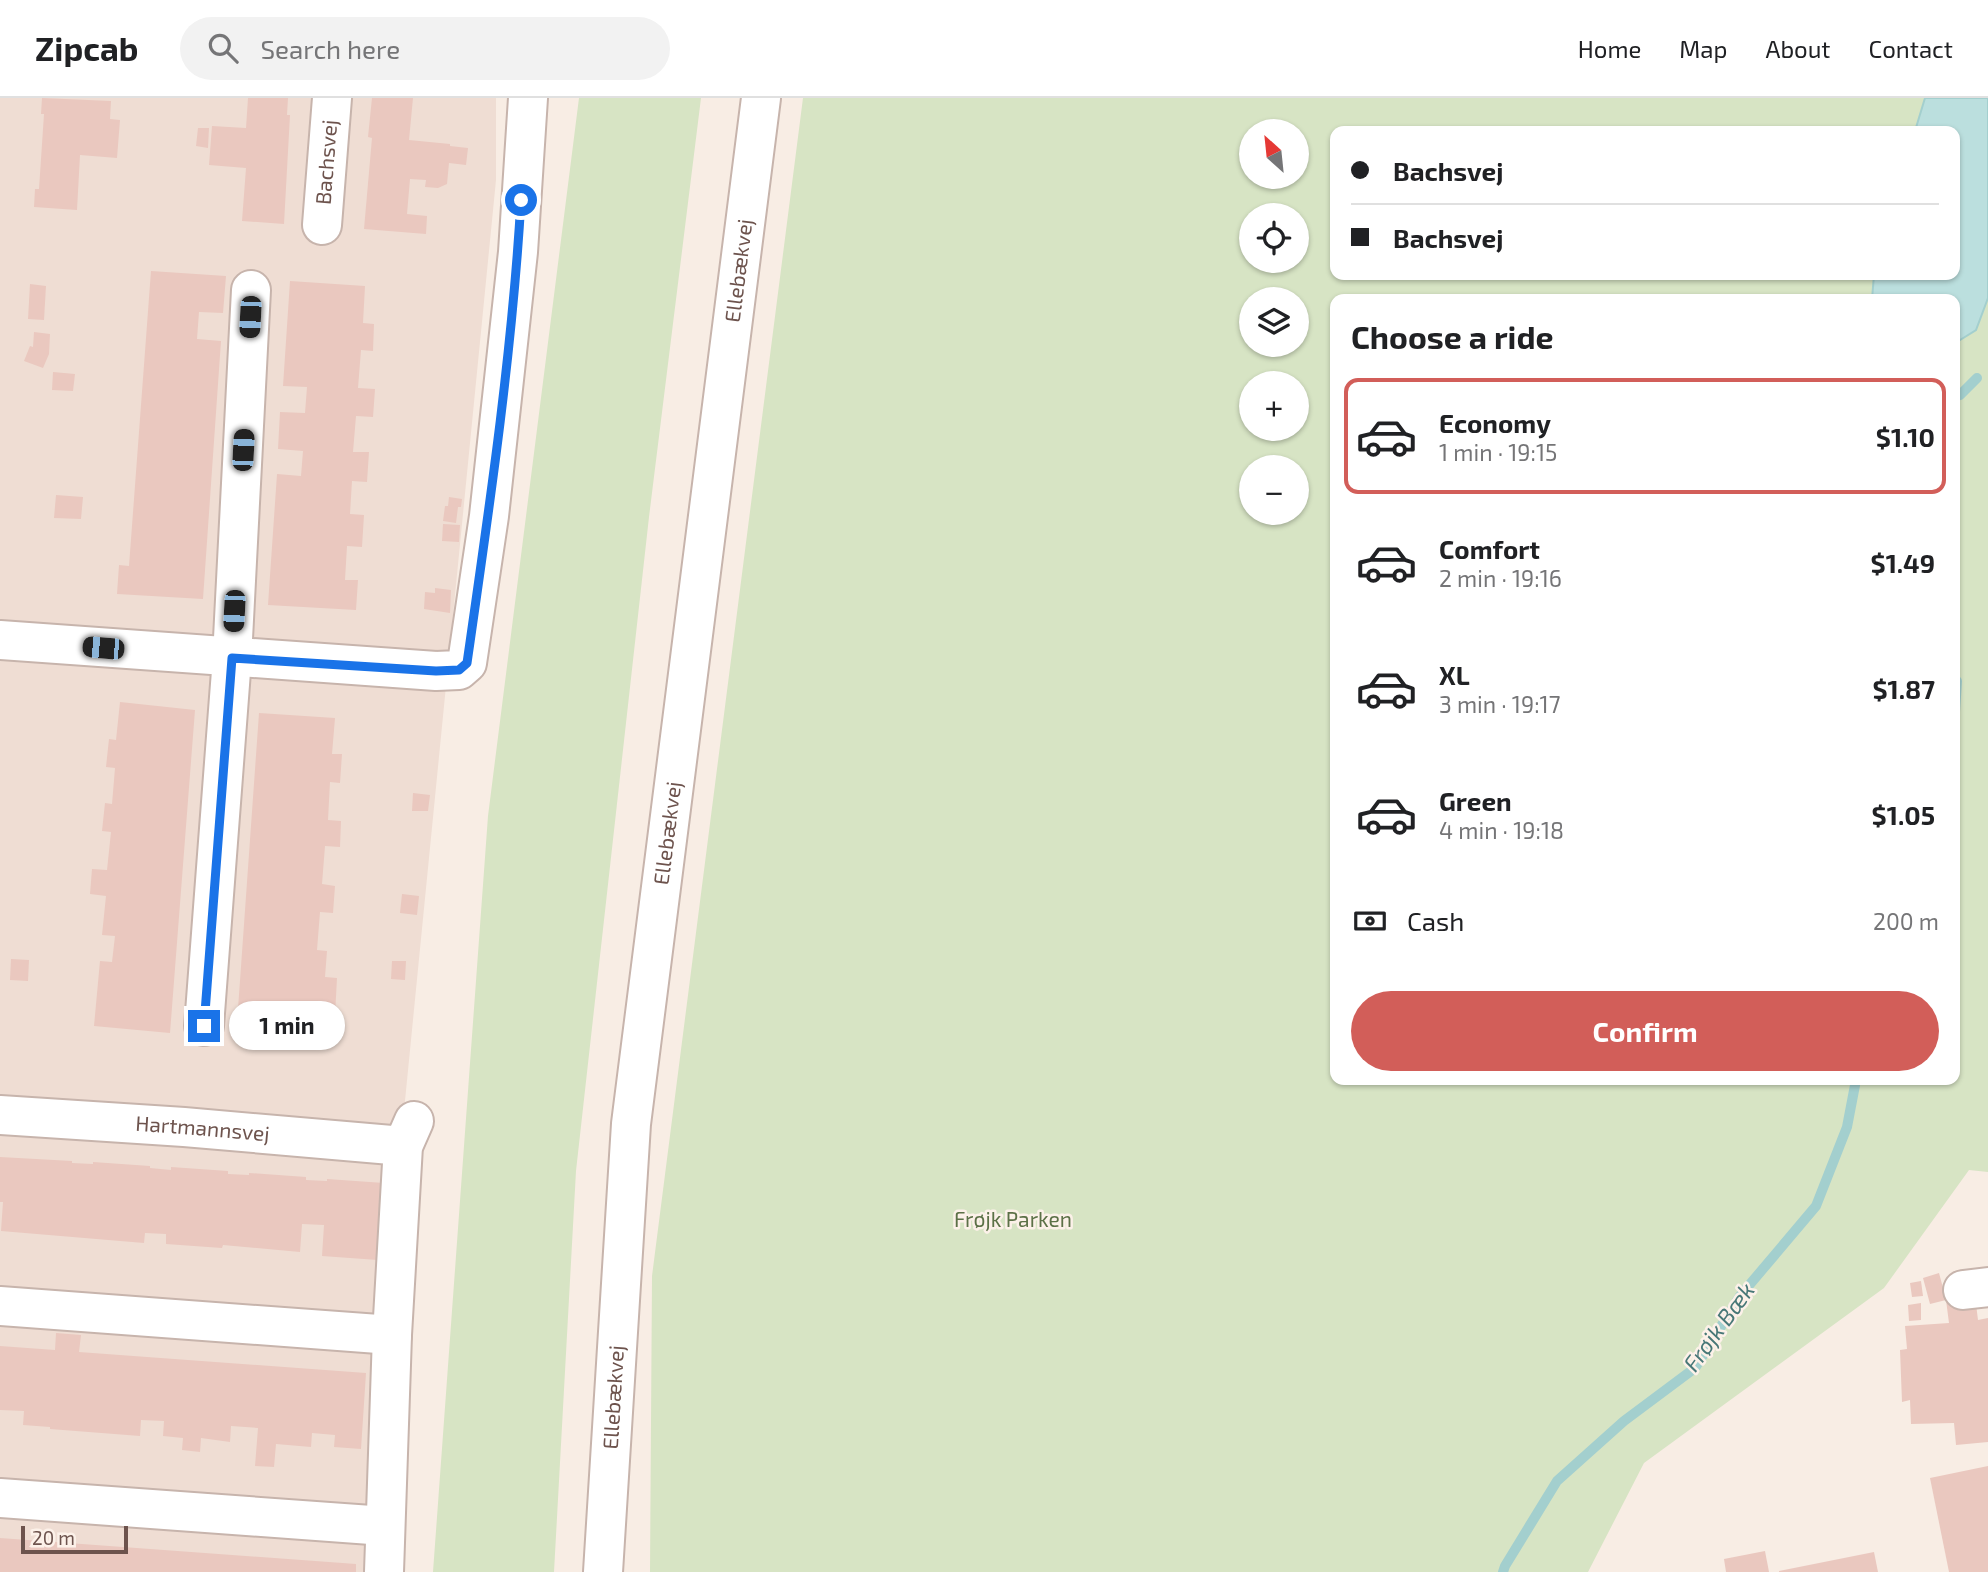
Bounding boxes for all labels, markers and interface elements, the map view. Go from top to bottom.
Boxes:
search box [180,17,670,80]
text: Zipcab [35,28,138,68]
icon: search [204,29,242,67]
text: Search here [260,33,400,64]
text: Home [1578,34,1641,63]
text: Map [1679,34,1727,63]
text: About [1765,34,1831,63]
text: Contact [1869,34,1953,63]
street label: Bachsvej [310,119,342,206]
north arrow [1239,119,1309,189]
map controls [1239,119,1309,525]
text: Bachsvej [1393,155,1503,186]
route start [505,184,537,216]
button: locate [1239,203,1309,273]
street label: Ellebækvej [719,217,758,324]
text: Bachsvej [1393,222,1503,253]
button: layers [1239,287,1309,357]
car [239,295,262,339]
text: Choose a ride [1351,317,1554,355]
button: + [1239,371,1309,441]
icon: car [1355,405,1418,468]
text: Economy [1439,407,1551,438]
text: $1.10 [1876,421,1935,452]
car [232,428,255,472]
text: 1 min · 19:15 [1439,438,1557,466]
button: − [1239,455,1309,525]
icon: car [1355,531,1418,594]
text: Comfort [1439,533,1540,564]
text: $1.49 [1871,547,1935,578]
text: 2 min · 19:16 [1439,564,1562,592]
car [223,589,246,633]
car [82,636,125,660]
icon: car [1355,657,1418,720]
text: XL [1439,659,1470,690]
text: $1.87 [1872,673,1935,704]
text: 3 min · 19:17 [1439,690,1561,718]
street label: Ellebækvej [647,780,686,886]
icon: car [1355,783,1418,846]
text: Green [1439,785,1512,816]
text: $1.05 [1872,799,1935,830]
text: 4 min · 19:18 [1439,816,1564,844]
icon: cash [1351,902,1389,940]
text: Cash [1407,905,1464,936]
text: 200 m [1873,907,1939,935]
button: Confirm [1351,991,1939,1071]
callout: 1 min [228,1002,344,1051]
route end [188,1010,220,1042]
text: 1 min [259,1011,315,1039]
street label: Hartmannsvej [135,1110,271,1146]
park label: Frøjk Parken [954,1206,1072,1232]
water label: Frøjk Bæk [1677,1276,1760,1376]
street label: Ellebækvej [597,1345,629,1450]
scale bar [21,1523,128,1555]
text: 20 m [32,1526,75,1549]

